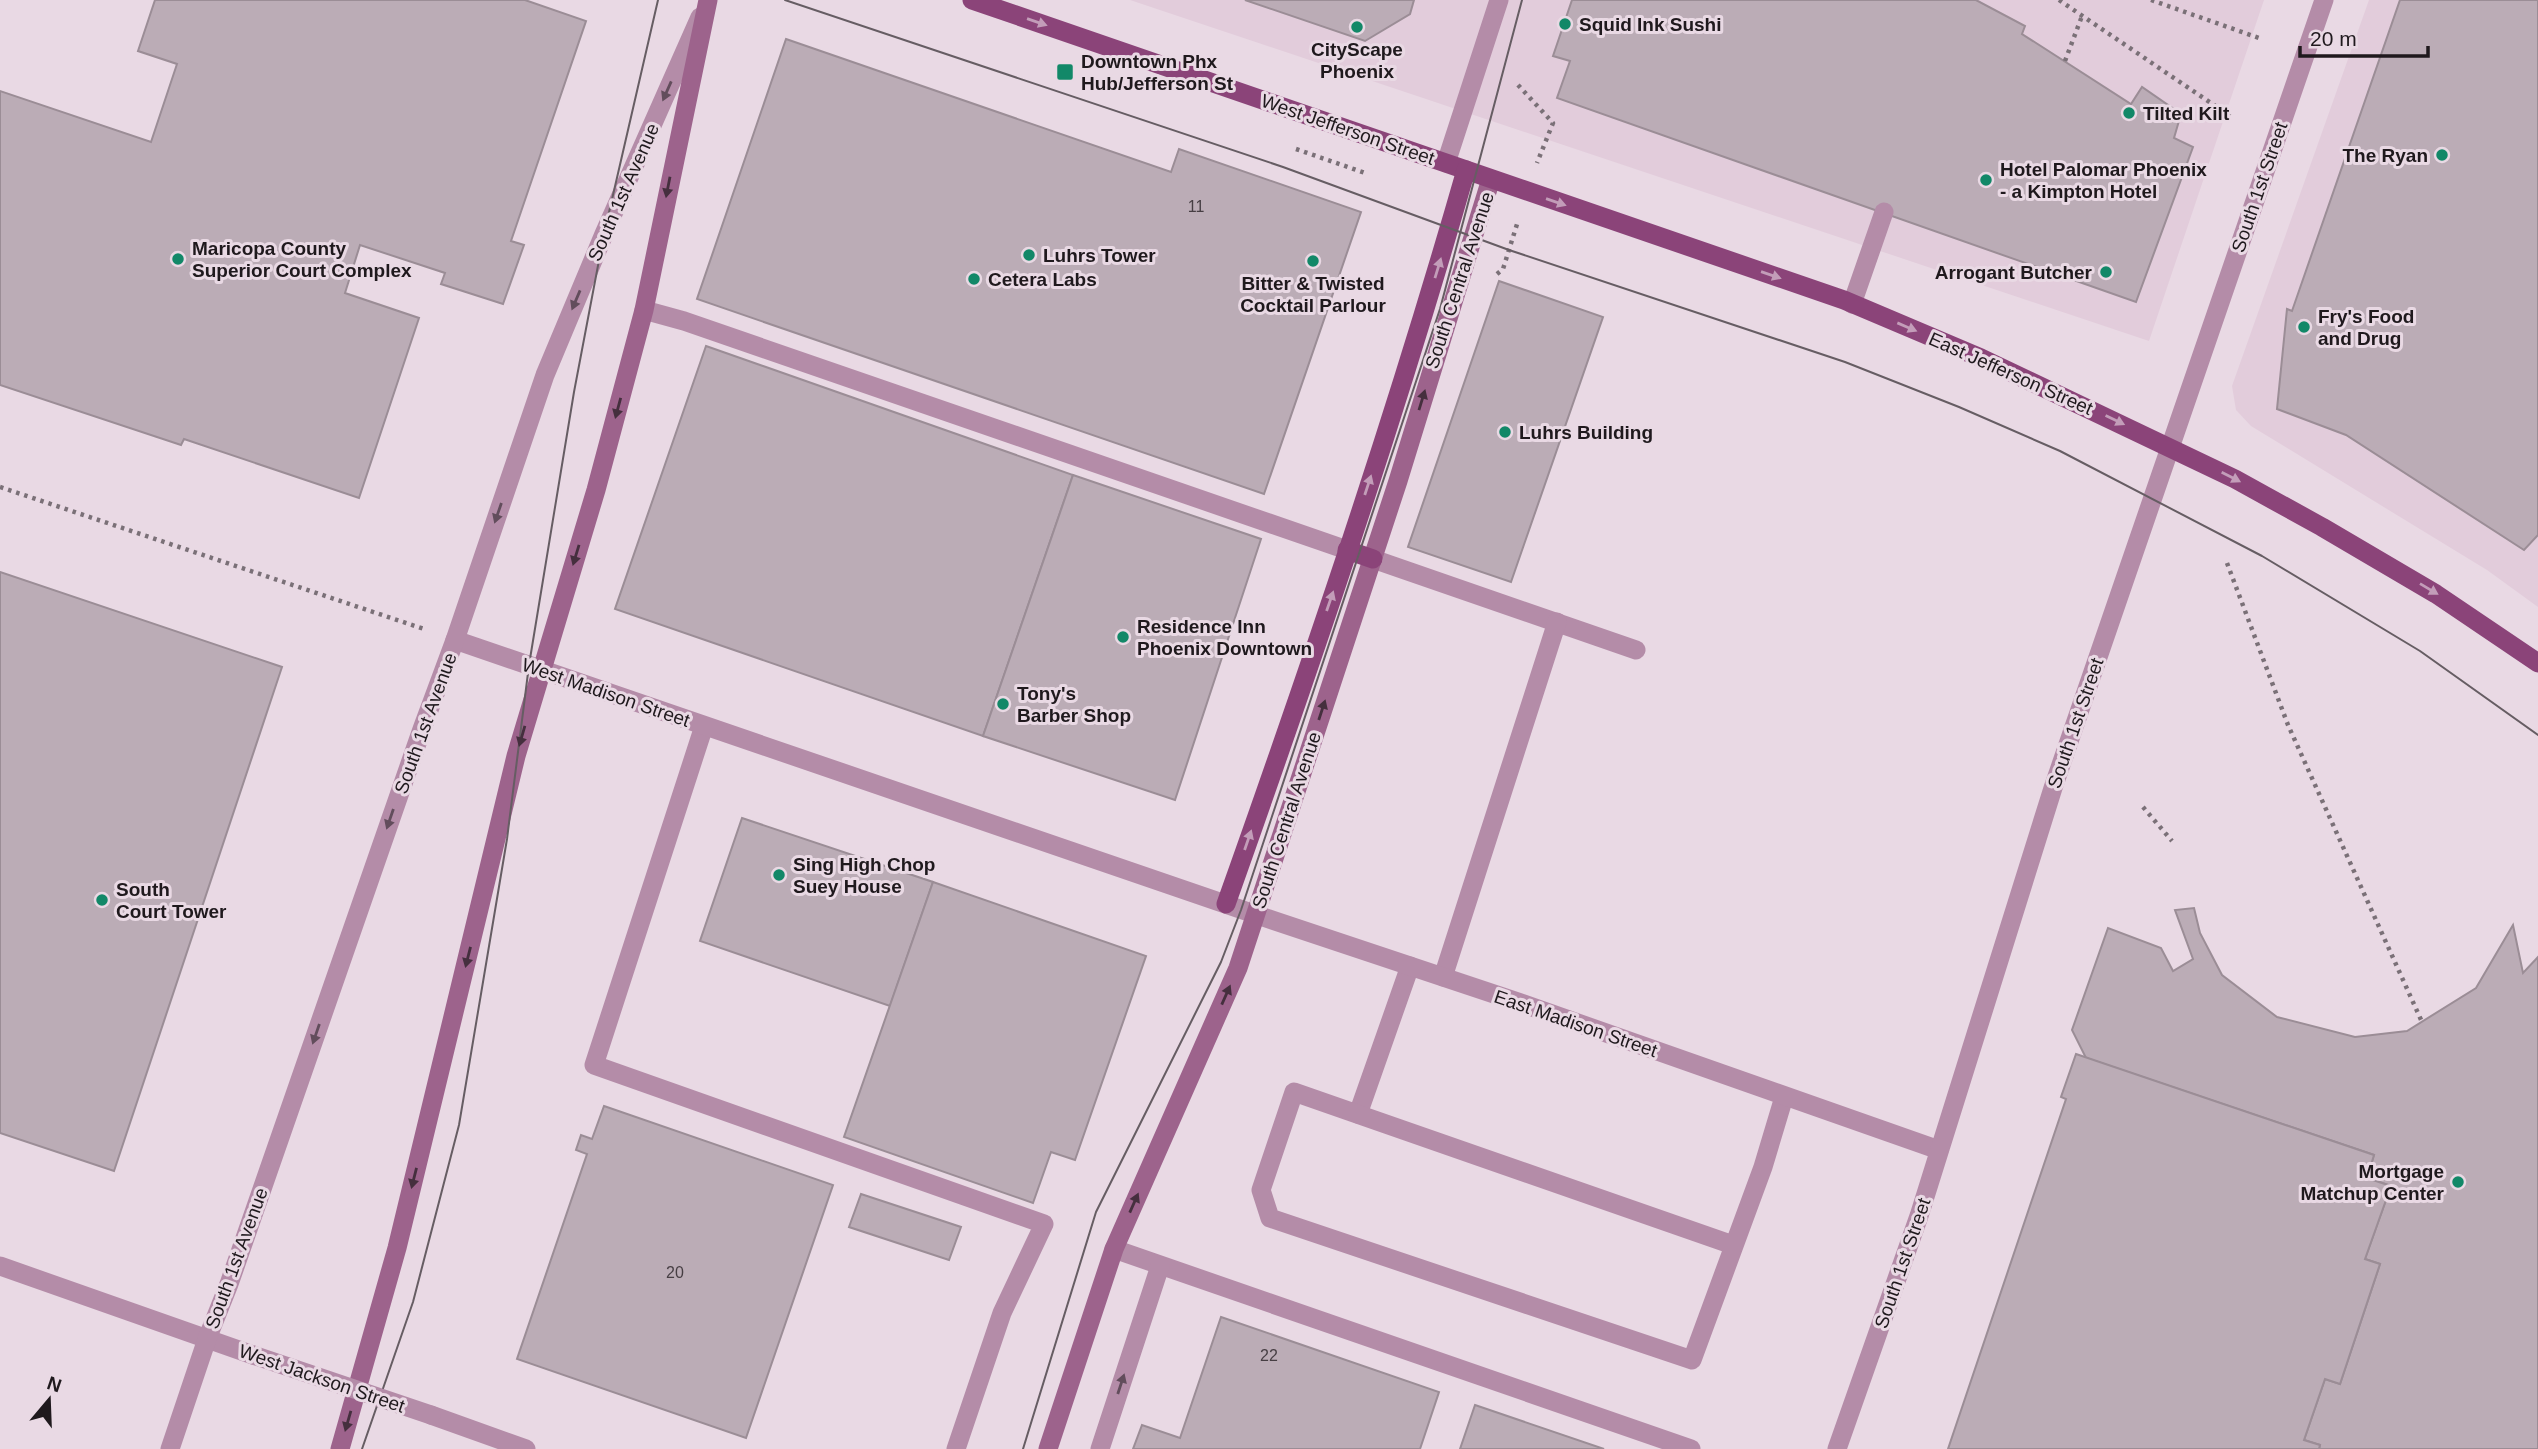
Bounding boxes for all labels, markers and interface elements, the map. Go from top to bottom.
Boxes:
place label: Squid Ink Sushi [1579,14,1722,35]
scale bar [2300,14,2428,58]
marker: Squid Ink Sushi [1557,16,1573,32]
one-way arrow [1026,17,1047,28]
marker: CityScape Phoenix [1349,19,1365,35]
text: 20 m [2310,27,2357,50]
place label: CityScape Phoenix [1311,39,1403,82]
place label: Downtown Phx Hub/Jefferson St [1081,51,1234,94]
marker: Downtown Phx Hub/Jefferson St [1055,62,1075,82]
one-way arrow [661,81,672,102]
street label: West Jefferson Street [1258,90,1438,169]
place label: Tilted Kilt [2143,103,2230,124]
marker: Tilted Kilt [2121,105,2137,121]
street label: South 1st Street [2227,119,2292,255]
street label: South 1st Avenue [584,120,663,264]
place label: The Ryan [2342,145,2428,166]
marker: The Ryan [2434,147,2450,163]
place label: Hotel Palomar Phoenix - a Kimpton Hotel [2000,159,2207,202]
marker: Hotel Palomar Phoenix - a Kimpton Hotel [1978,172,1994,188]
one-way arrow [663,176,674,198]
street label: South Central Avenue [1421,189,1498,371]
one-way arrow [1545,197,1566,208]
house number: 11 [1188,198,1204,215]
place label: Maricopa County Superior Court Complex [192,238,412,281]
place label: Luhrs Tower [1043,245,1156,266]
marker: Luhrs Tower [1021,247,1037,263]
marker: Maricopa County Superior Court Complex [170,251,186,267]
marker: Bitter & Twisted Cocktail Parlour [1305,253,1321,269]
one-way arrow [1434,258,1444,279]
place label: Arrogant Butcher [1935,262,2093,283]
marker: Arrogant Butcher [2098,264,2114,280]
place label: Cetera Labs [988,269,1097,290]
one-way arrow [1760,270,1781,281]
marker: Cetera Labs [966,271,982,287]
place label: Bitter & Twisted Cocktail Parlour [1240,273,1386,316]
one-way arrow [571,290,582,311]
place label: Fry's Food and Drug [2318,306,2414,349]
marker: Fry's Food and Drug [2296,319,2312,335]
one-way arrow [1897,321,1917,333]
street label: East Jefferson Street [1926,328,2097,419]
one-way arrow [1417,389,1427,410]
one-way arrow [612,398,622,419]
one-way arrow [2105,414,2125,426]
place label: Luhrs Building [1519,422,1653,443]
marker: Luhrs Building [1497,424,1513,440]
one-way arrow [2221,472,2241,483]
one-way arrow [1363,474,1374,495]
one-way arrow [492,503,503,524]
one-way arrow [571,545,581,566]
one-way arrow [2419,583,2438,596]
one-way arrow [1325,591,1336,612]
place label: Residence Inn Phoenix Downtown [1137,616,1312,659]
marker: Residence Inn Phoenix Downtown [1115,629,1131,645]
street label: South 1st Avenue [390,650,461,797]
street label: West Madison Street [519,654,693,731]
street label: South 1st Street [2043,655,2108,791]
place label: Tony's Barber Shop [1017,683,1131,726]
marker: Tony's Barber Shop [995,696,1011,712]
one-way arrow [1317,699,1328,720]
one-way arrow [517,725,527,746]
street label: South Central Avenue [1248,729,1325,911]
one-way arrow [384,809,395,830]
one-way arrow [1243,829,1254,850]
place label: Sing High Chop Suey House [793,854,935,897]
marker: Sing High Chop Suey House [771,867,787,883]
place label: South Court Tower [116,879,227,922]
marker: South Court Tower [94,892,110,908]
one-way arrow [462,946,473,968]
one-way arrow [1220,985,1232,1005]
street label: East Madison Street [1492,986,1661,1061]
one-way arrow [310,1024,321,1045]
place label: Mortgage Matchup Center [2300,1161,2445,1204]
one-way arrow [408,1167,419,1189]
marker: Mortgage Matchup Center [2450,1174,2466,1190]
street label: South 1st Avenue [201,1185,272,1332]
one-way arrow [1128,1193,1140,1213]
street label: South 1st Street [1870,1195,1935,1331]
house number: 20 [666,1264,684,1281]
street label: West Jackson Street [236,1340,408,1417]
house number: 22 [1260,1347,1278,1364]
north arrow [14,1365,84,1435]
text: N [44,1372,64,1397]
one-way arrow [1116,1374,1127,1395]
one-way arrow [342,1410,353,1432]

